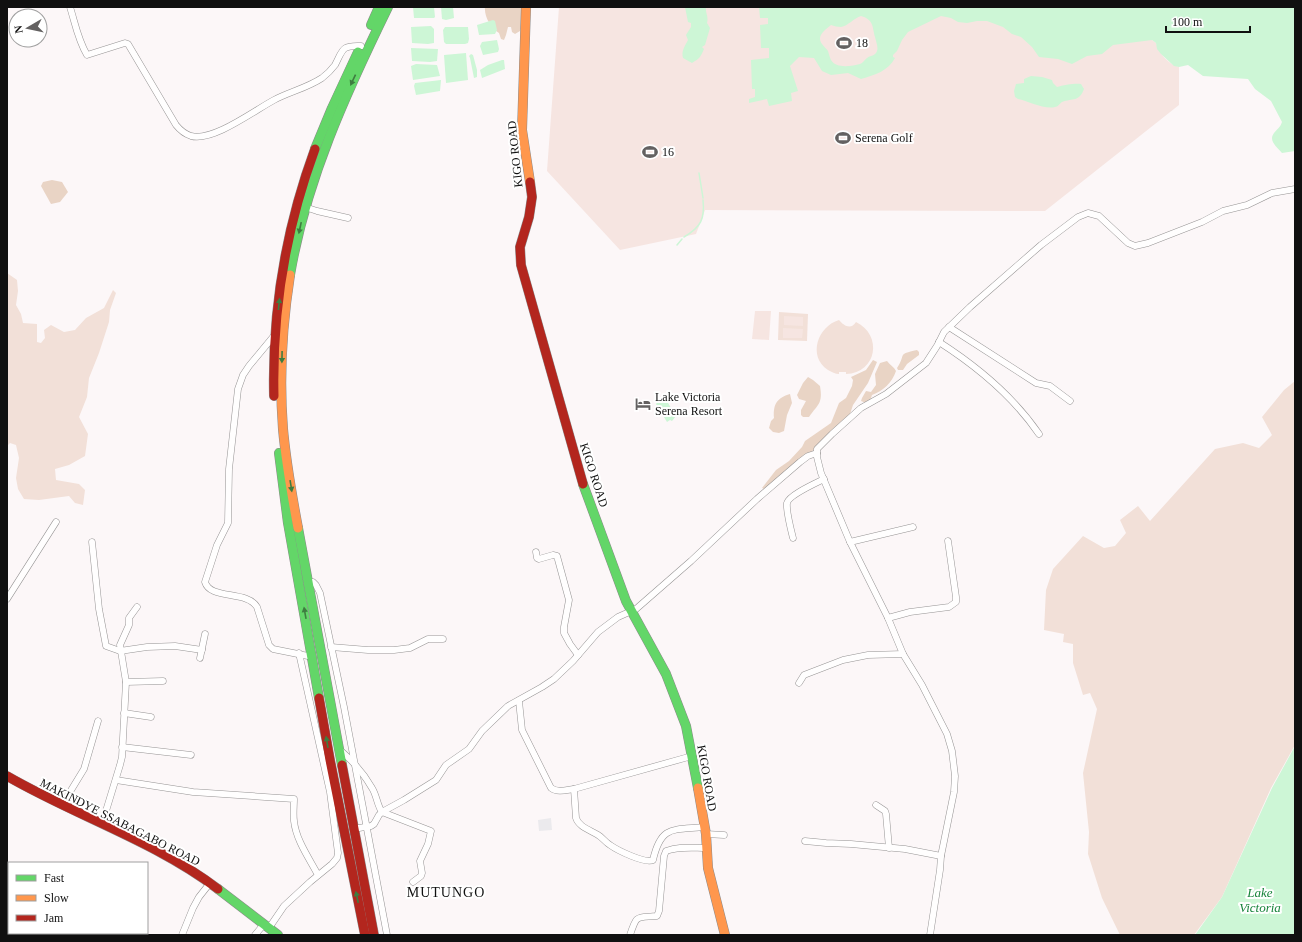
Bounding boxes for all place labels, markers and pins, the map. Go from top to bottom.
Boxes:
sports icon: 18 [835,34,853,52]
place label: 18 [856,36,868,50]
sports icon: Serena Golf [834,129,852,147]
place label: Serena Golf [855,131,913,145]
sports icon: 16 [641,143,659,161]
place label: 16 [662,145,674,159]
place label: Lake Victoria Serena Resort [655,390,723,418]
hotel icon: Lake Victoria Serena Resort [634,395,652,413]

